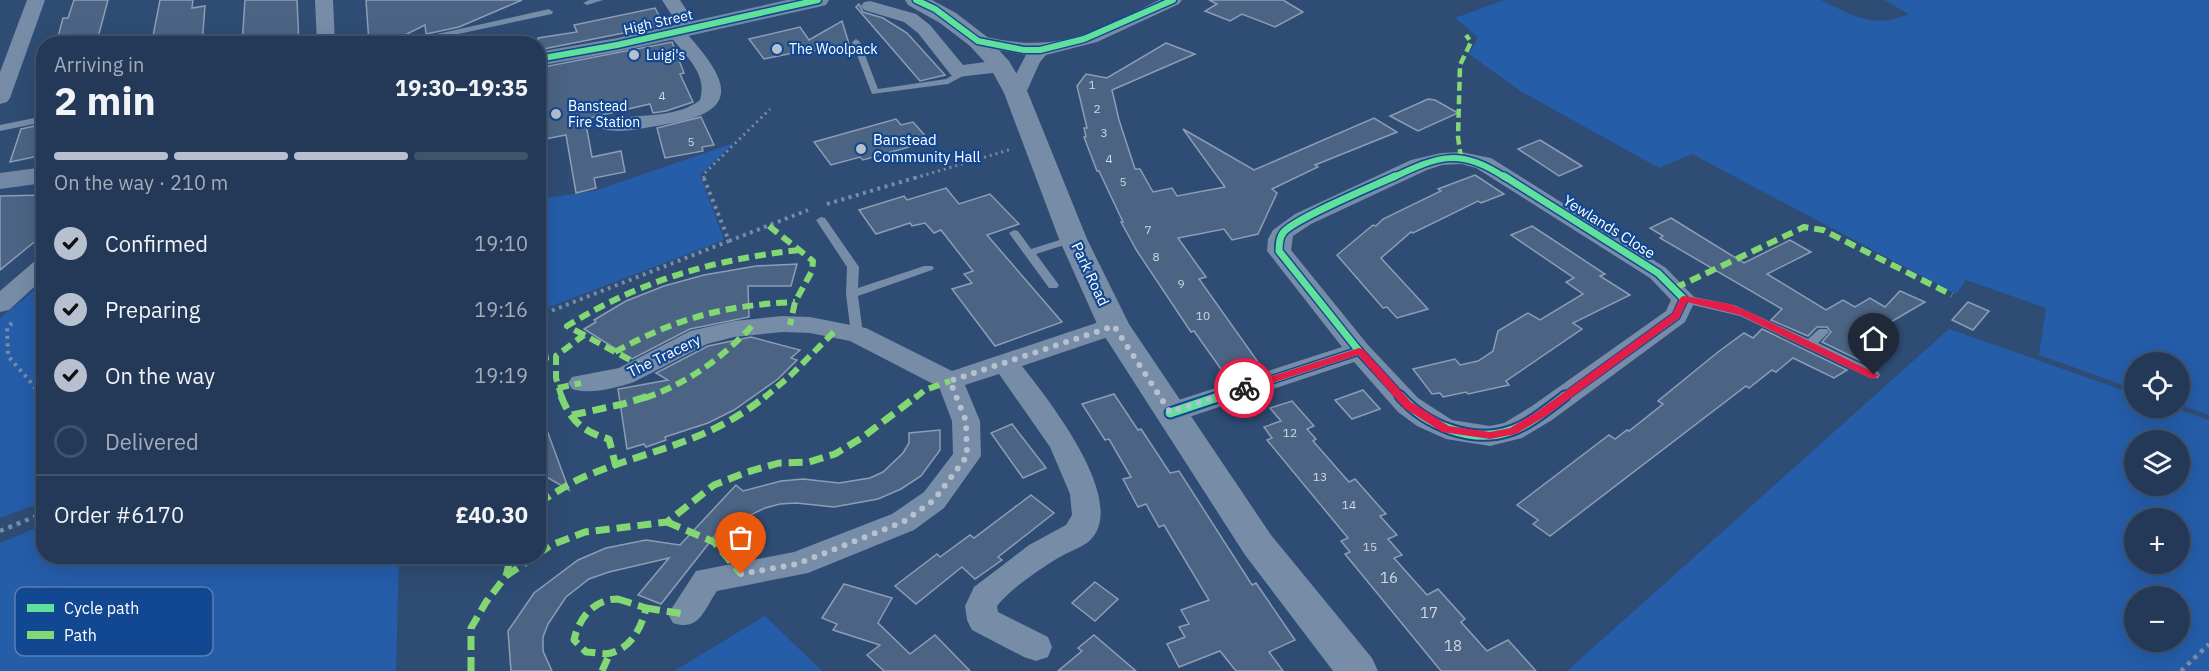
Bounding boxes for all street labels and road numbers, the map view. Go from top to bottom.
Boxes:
street label: High Street [622,5,694,39]
street label: Yewlands Close [1560,191,1659,263]
street label: Park Road [1067,239,1114,309]
street label: The Tracery [624,329,704,381]

